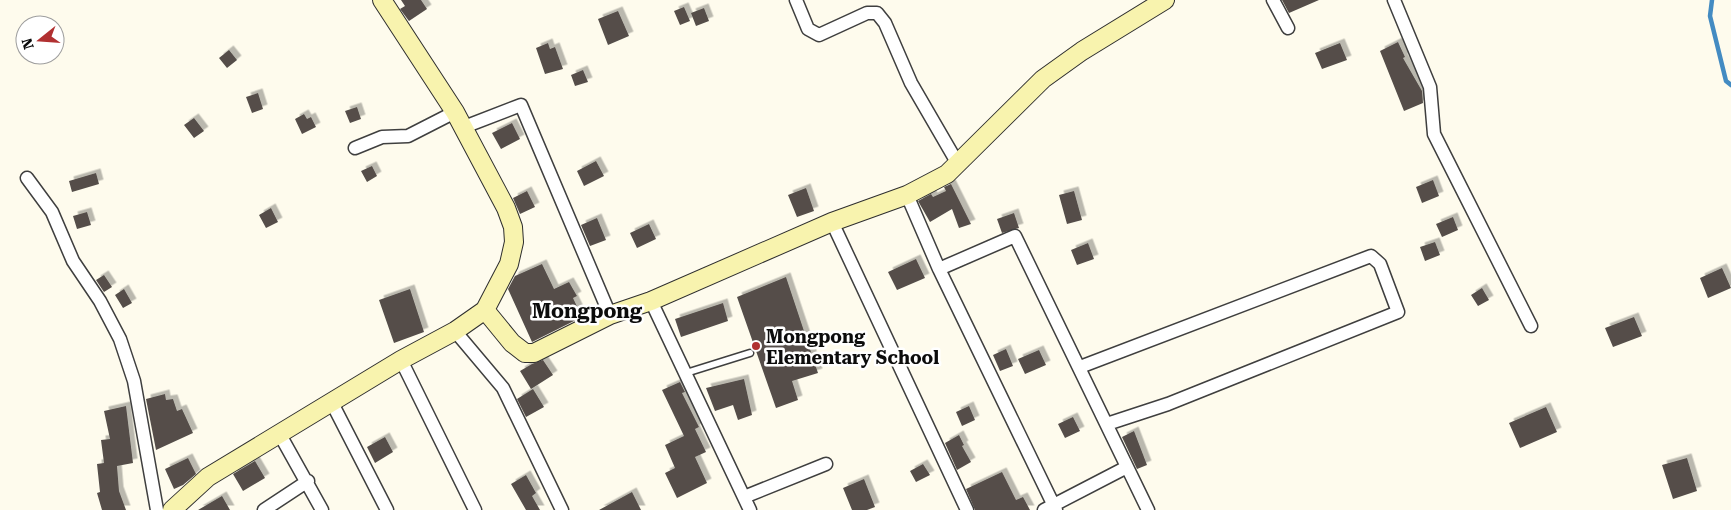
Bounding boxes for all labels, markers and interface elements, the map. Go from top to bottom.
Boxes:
north arrow [15,15,65,65]
text: N [18,36,37,51]
district label: Mongpong [532,299,643,323]
place label: Mongpong Elementary School [766,326,939,368]
marker: Mongpong Elementary School [750,340,762,352]

